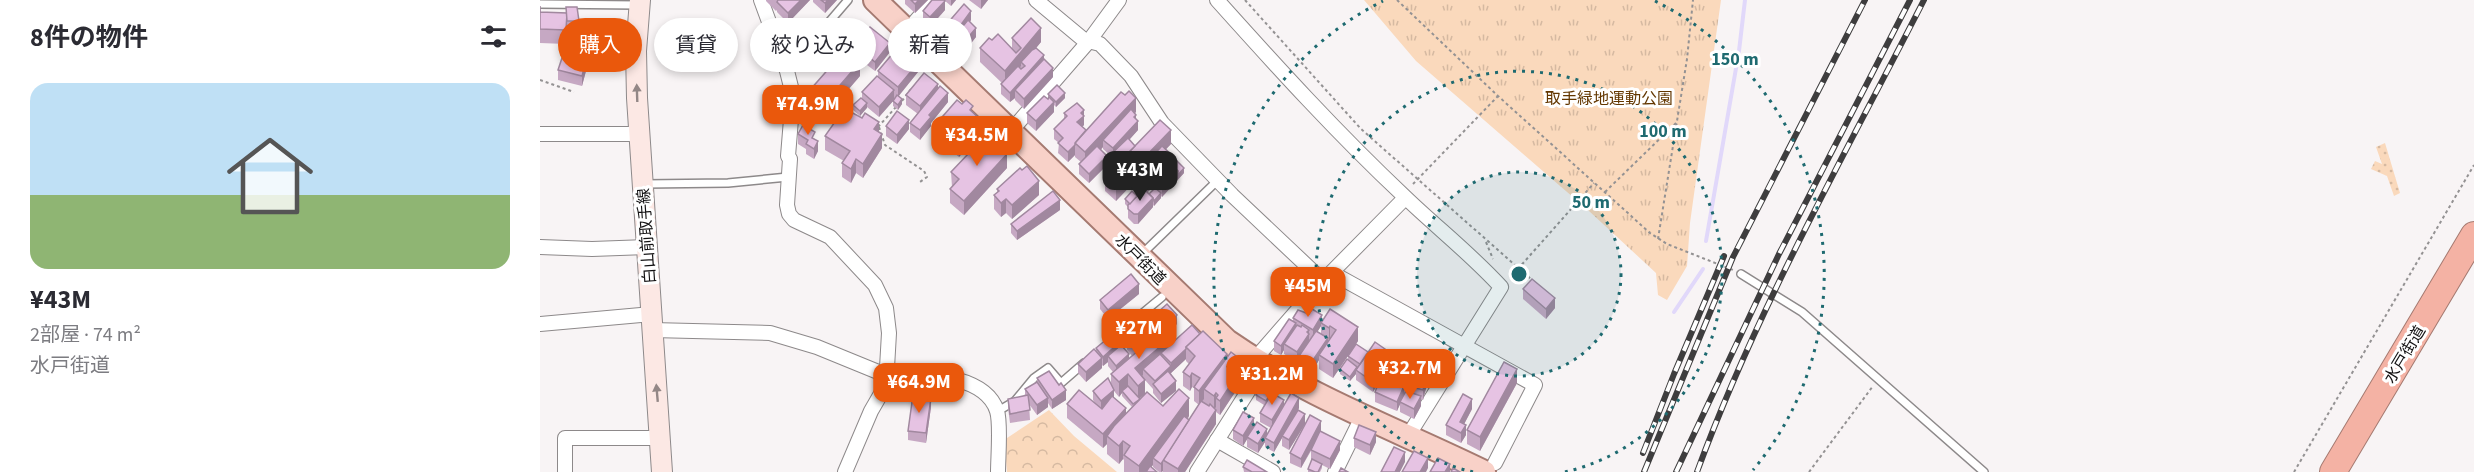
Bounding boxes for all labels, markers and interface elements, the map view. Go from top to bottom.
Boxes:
chip: 購入 [558,18,642,72]
chip: 賃貸 [654,18,738,72]
chip: 絞り込み [750,18,876,72]
chip: 新着 [888,18,972,72]
text: 8件の物件 [30,19,148,56]
icon: filters [477,20,510,53]
text: 150 m [1711,47,1759,72]
one-way arrow [632,84,641,103]
pin: ¥74.9M [759,85,857,136]
park label: 取手緑地運動公園 [1545,88,1673,110]
text: ¥74.9M [776,90,840,118]
pin: ¥34.5M [928,116,1026,167]
text: 100 m [1639,119,1687,144]
text: ¥34.5M [945,121,1009,149]
icon: home [216,122,324,230]
pin: ¥43M [1104,151,1176,202]
text: ¥43M [1117,156,1163,184]
street label: 白山前取手線 [633,187,661,285]
text: 50 m [1572,190,1610,215]
street label: 水戸街道 [1110,229,1171,290]
centre of rings [1509,264,1529,284]
pin: ¥45M [1272,267,1344,318]
text: ¥45M [1285,272,1331,300]
text: ¥43M [30,281,91,318]
pin: ¥27M [1103,309,1175,360]
text: ¥27M [1116,314,1162,342]
text: 2部屋 · 74 m² [30,321,141,349]
street label: 水戸街道 [2379,321,2431,388]
pin: ¥32.7M [1361,349,1459,400]
text: 水戸街道 [30,352,110,380]
text: ¥32.7M [1378,354,1442,382]
pin: ¥31.2M [1223,355,1321,406]
text: ¥31.2M [1240,360,1304,388]
pin: ¥64.9M [870,363,968,414]
text: ¥64.9M [887,368,951,396]
one-way arrow [652,383,662,402]

